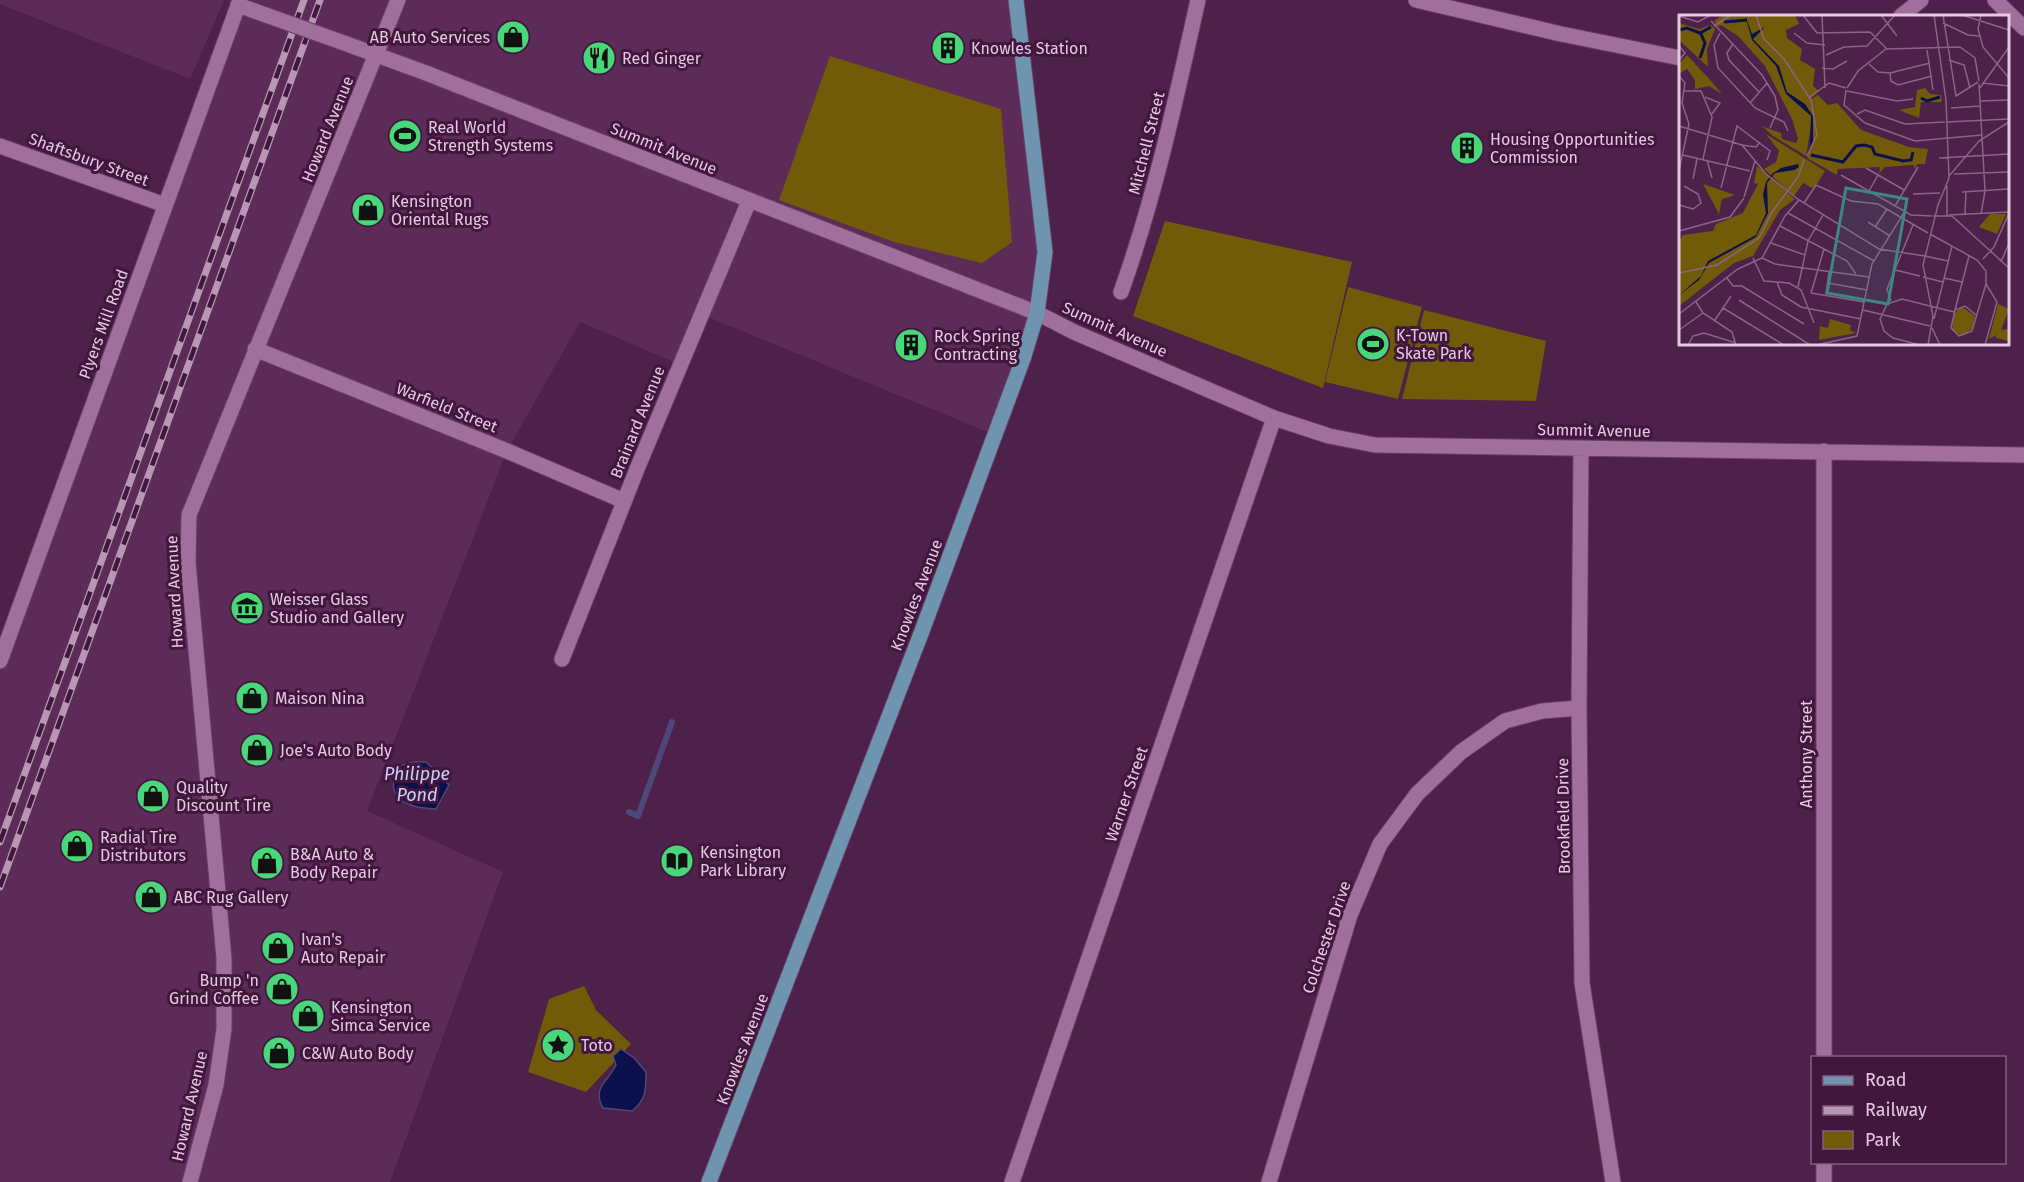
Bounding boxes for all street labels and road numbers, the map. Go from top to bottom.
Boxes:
street label: Howard Avenue [298,73,357,185]
street label: Mitchell Street [1125,90,1168,196]
street label: Summit Avenue [608,118,720,178]
street label: Shaftsbury Street [26,129,151,190]
street label: Plyers Mill Road [75,267,132,382]
street label: Summit Avenue [1059,298,1170,361]
street label: Brainard Avenue [606,363,669,481]
street label: Warfield Street [393,379,500,436]
street label: Summit Avenue [1537,420,1651,441]
street label: Howard Avenue [162,535,187,649]
street label: Knowles Avenue [886,537,946,654]
street label: Anthony Street [1797,700,1816,808]
street label: Warner Street [1101,744,1152,844]
street label: Brookfield Drive [1553,758,1574,874]
street label: Colchester Drive [1298,878,1355,996]
street label: Knowles Avenue [712,991,772,1108]
street label: Howard Avenue [168,1049,211,1163]

